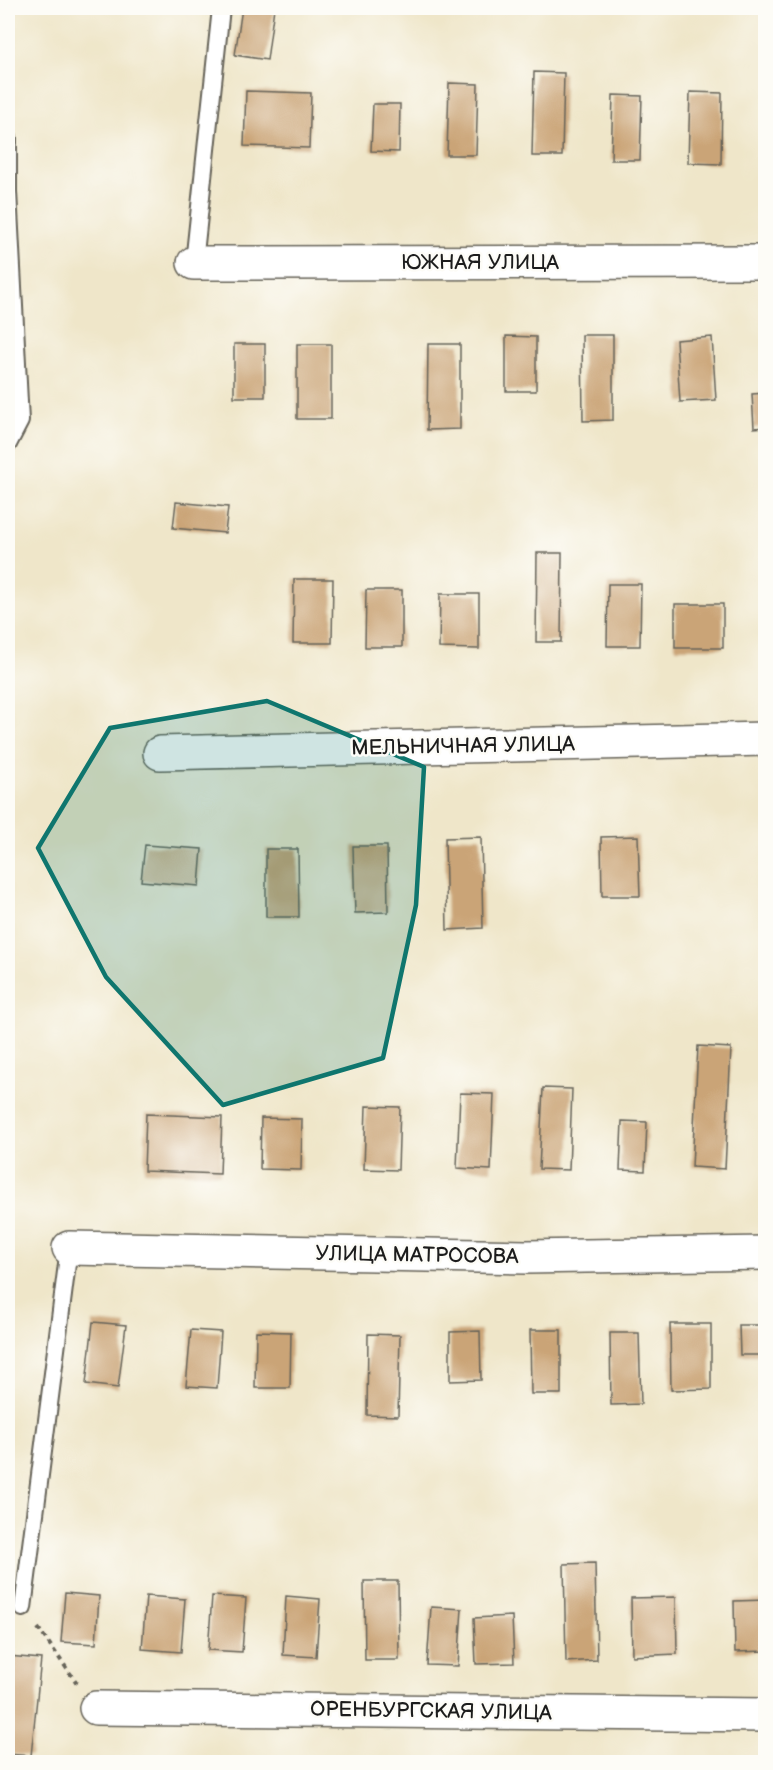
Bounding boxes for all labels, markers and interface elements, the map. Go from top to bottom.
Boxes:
street label: ЮЖНАЯ УЛИЦА [401,250,559,275]
street label: МЕЛЬНИЧНАЯ УЛИЦА [351,732,575,760]
street label: УЛИЦА МАТРОСОВА [315,1241,519,1269]
street label: ОРЕНБУРГСКАЯ УЛИЦА [310,1696,552,1726]

